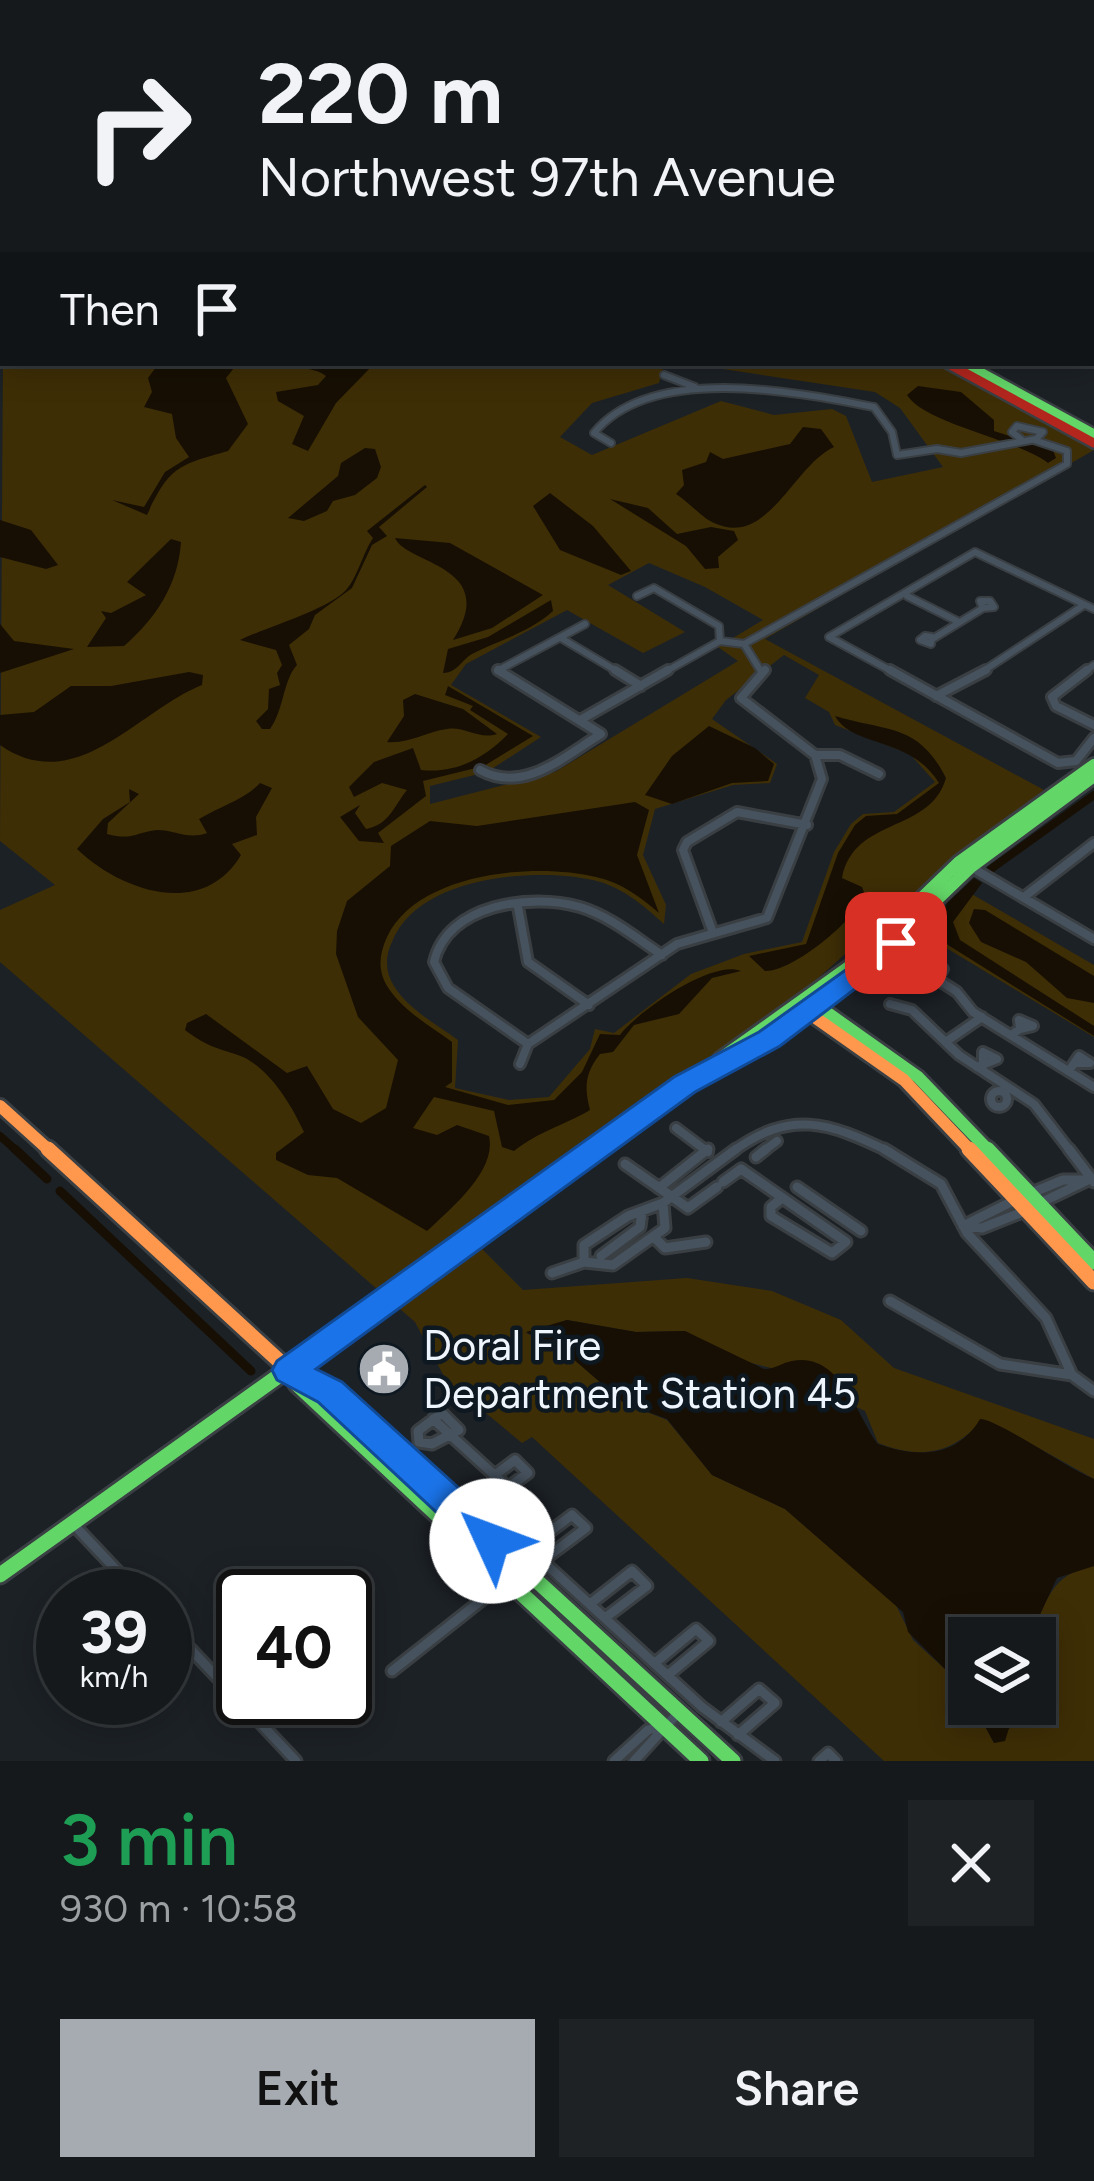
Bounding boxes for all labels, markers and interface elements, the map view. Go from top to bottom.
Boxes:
text: 220 m [258,43,503,144]
icon: right [60,48,216,204]
text: Northwest 97th Avenue [258,145,836,210]
icon: arrive [184,276,250,342]
text: Then [60,282,160,336]
pin [845,892,947,994]
icon: arrive [863,910,929,976]
place label: Doral Fire Department Station 45 [423,1320,857,1419]
public building icon: Doral Fire Department Station 45 [356,1341,412,1397]
position arrow [429,1478,555,1604]
speed limit sign: 40 [216,1569,372,1725]
text: 39 [80,1596,148,1668]
map controls [948,1617,1056,1725]
button: layers [948,1617,1056,1725]
text: km/h [80,1658,148,1695]
text: 3 min [60,1797,238,1883]
button: close [908,1800,1034,1926]
text: 930 m · 10:58 [60,1885,298,1932]
button: Exit [60,2019,535,2157]
button: Share [559,2019,1034,2157]

